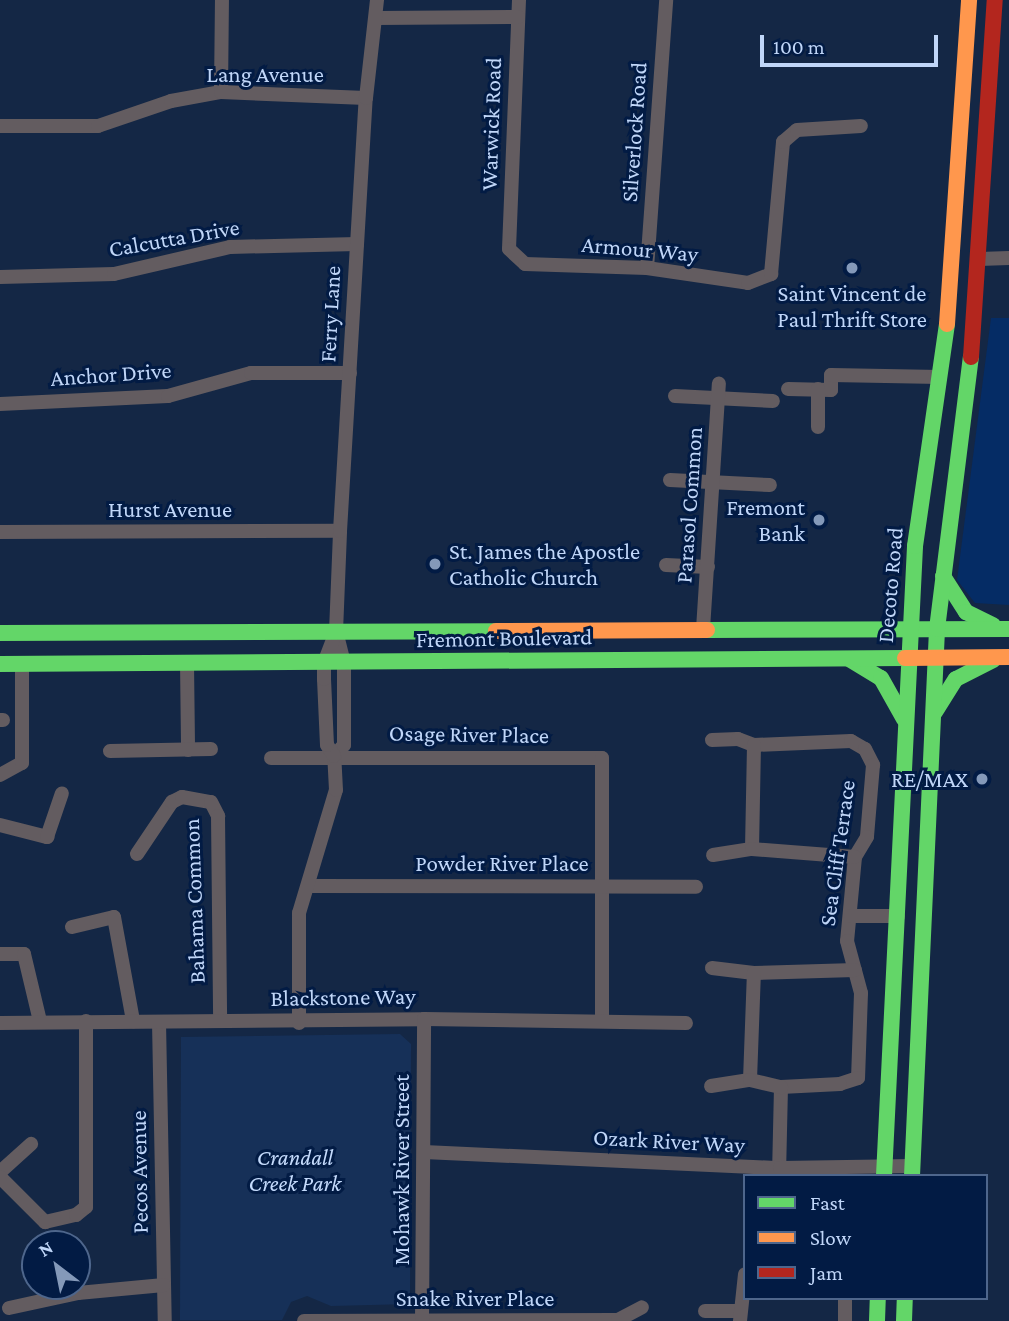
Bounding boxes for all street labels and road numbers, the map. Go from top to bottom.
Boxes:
street label: Warwick Road [475,57,507,191]
street label: Lang Avenue [206,60,324,88]
street label: Silverlock Road [615,61,653,203]
street label: Calcutta Drive [107,213,241,263]
street label: Armour Way [580,230,700,268]
street label: Ferry Lane [314,265,346,363]
street label: Anchor Drive [50,356,172,392]
street label: Parasol Common [670,426,708,584]
street label: Hurst Avenue [108,495,232,523]
street label: Decoto Road [871,526,909,644]
street label: Fremont Boulevard [416,623,592,653]
street label: Osage River Place [389,719,549,749]
street label: Sea Cliff Terrace [813,778,861,928]
street label: Bahama Common [177,818,211,984]
street label: Powder River Place [415,849,589,877]
street label: Blackstone Way [270,982,416,1012]
street label: Mohawk River Street [387,1074,415,1266]
street label: Pecos Avenue [124,1110,154,1234]
street label: Ozark River Way [592,1123,746,1159]
street label: Snake River Place [396,1284,554,1312]

